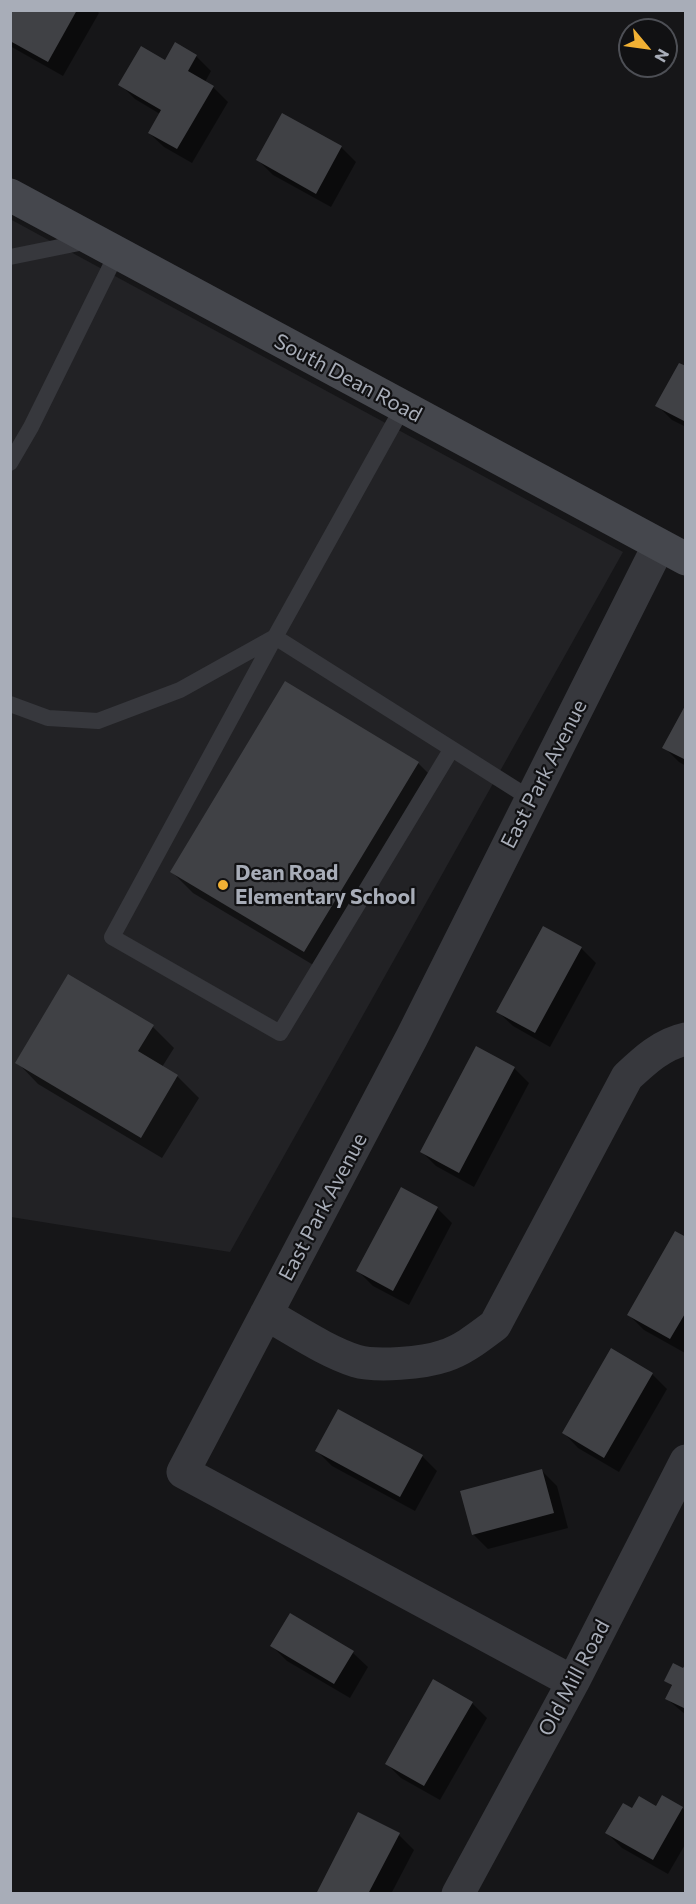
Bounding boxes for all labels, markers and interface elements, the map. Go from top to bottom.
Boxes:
north arrow [618,18,678,78]
text: N [651,46,674,66]
street label: South Dean Road [270,328,426,428]
street label: East Park Avenue [496,695,592,853]
place label: Dean Road Elementary School [235,860,416,910]
marker: Dean Road Elementary School [216,878,230,892]
street label: East Park Avenue [273,1129,373,1285]
street label: Old Mill Road [533,1616,615,1740]

